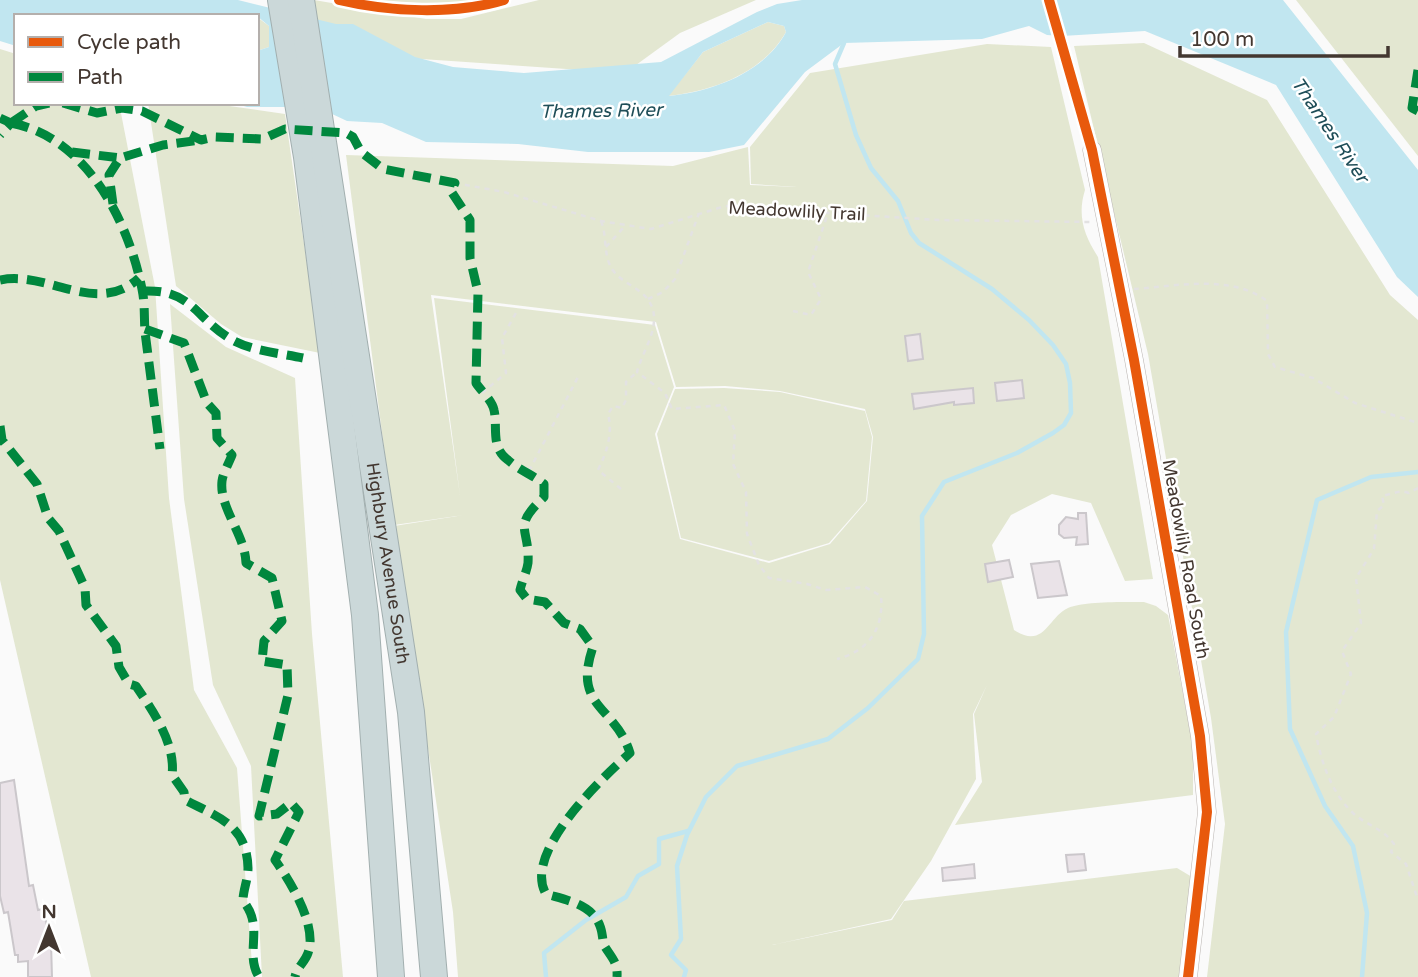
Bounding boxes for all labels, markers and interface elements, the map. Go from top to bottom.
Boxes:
legend [14,14,259,105]
scale bar [1180,14,1388,58]
text: 100 m [1190,27,1254,52]
text: Cycle path [77,30,181,55]
text: Path [77,65,123,90]
water label: Thames River [1287,73,1375,189]
water label: Thames River [540,99,665,123]
street label: Meadowlily Trail [728,196,866,226]
street label: Meadowlily Road South [1158,457,1214,661]
street label: Highbury Avenue South [362,461,414,666]
north arrow [14,893,84,963]
text: N [41,901,57,923]

